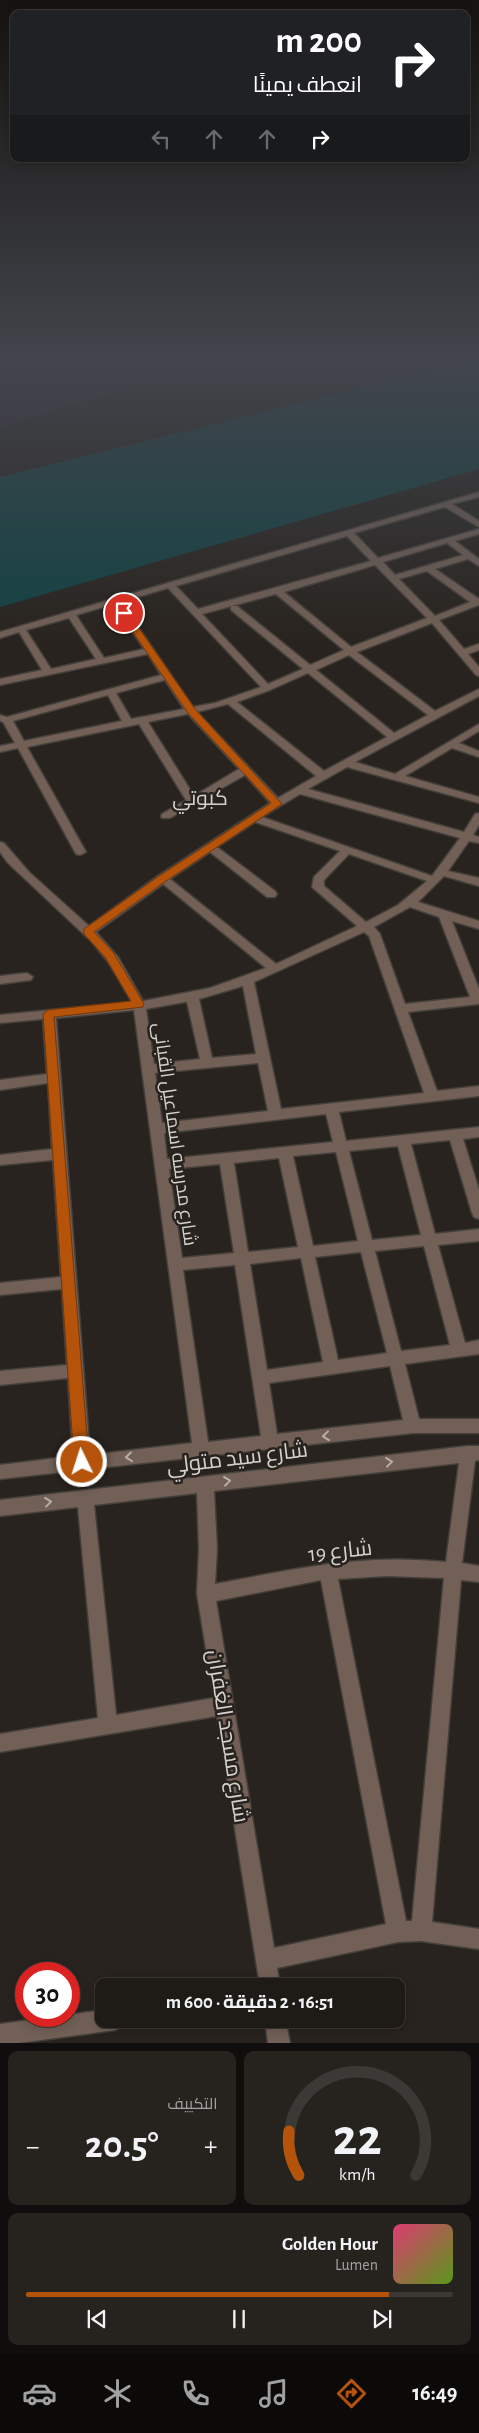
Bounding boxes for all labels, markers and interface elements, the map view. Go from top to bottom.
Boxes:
text: 200 m [275,24,362,59]
icon: right [380,30,445,95]
text: انعطف يمينًا [253,74,362,96]
icon: left [147,125,175,153]
icon: ahead [200,125,228,153]
icon: ahead [253,125,281,153]
icon: right [306,125,334,153]
pin [103,592,145,634]
icon: arrive [110,599,138,627]
district label: كبوتي [172,788,228,814]
street label: شارع مدرسه اسماعيل القبانى [146,1021,201,1247]
one-way arrow [321,1430,329,1441]
position arrow [55,1435,107,1487]
street label: شارع سيد متولي [165,1438,310,1483]
one-way arrow [125,1451,133,1462]
one-way arrow [385,1457,393,1468]
one-way arrow [223,1476,231,1487]
one-way arrow [45,1497,53,1508]
street label: شارع 19 [307,1537,373,1568]
street label: شارع مسجد الغفران [200,1648,253,1825]
speed limit sign: 30 [15,1962,80,2027]
text: 16:51 · 2 دقيقة · 600 m [166,1993,334,2012]
text: التكييف [167,2096,218,2112]
text: 22 [333,2112,382,2164]
text: 20.5° [85,2127,159,2165]
text: − [26,2133,39,2161]
text: + [204,2133,217,2161]
text: km/h [339,2166,376,2184]
text: Golden Hour [282,2235,378,2254]
text: Lumen [335,2257,378,2273]
icon: previous [83,2305,111,2333]
icon: pause [225,2305,253,2333]
icon: next [368,2305,396,2333]
icon: car [22,2376,57,2411]
icon: climate [100,2376,135,2411]
icon: phone [178,2376,213,2411]
icon: music [256,2376,291,2411]
icon: directions [334,2376,369,2411]
text: 16:49 [412,2382,457,2404]

